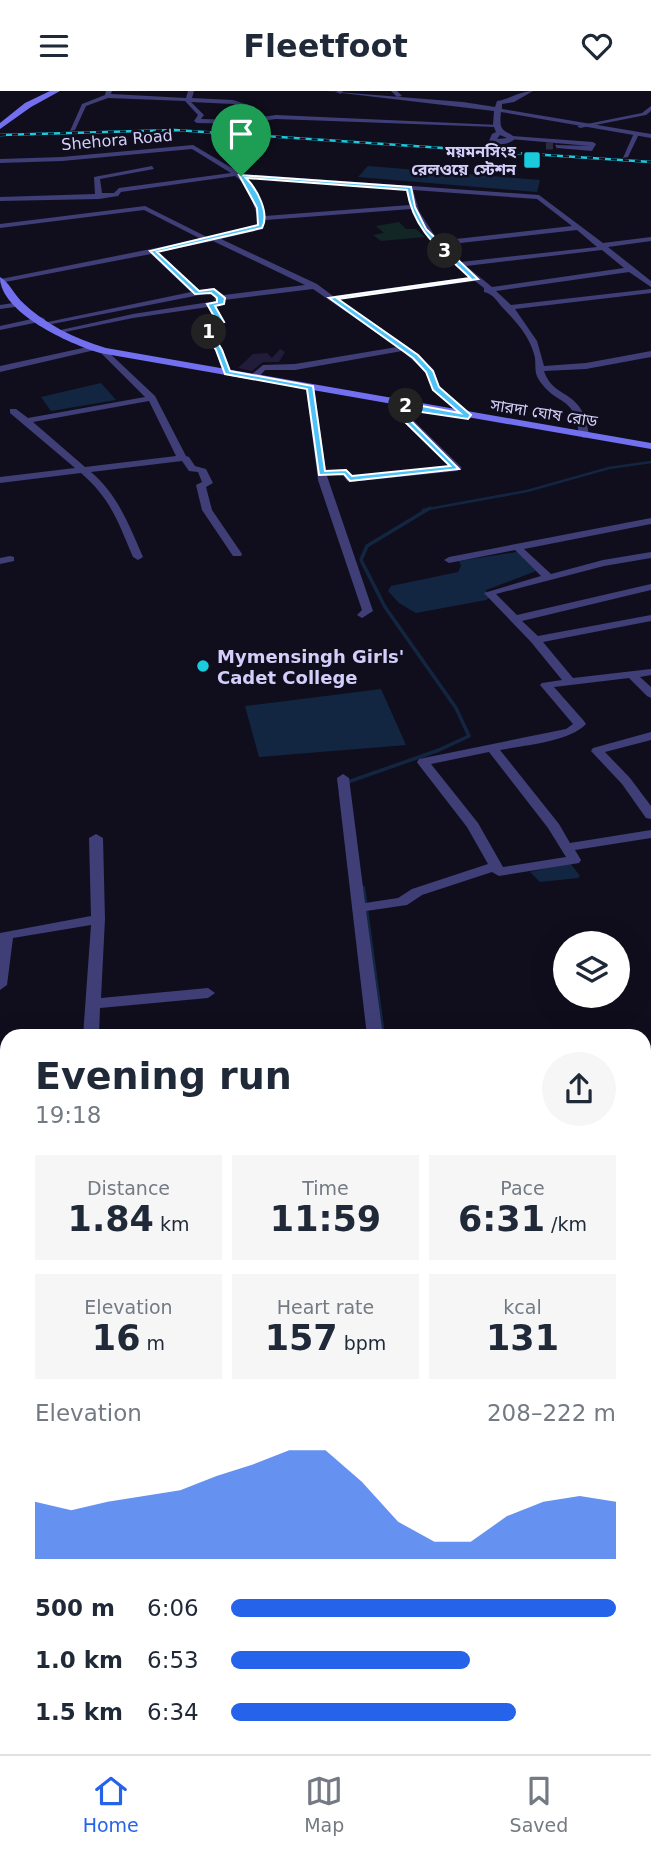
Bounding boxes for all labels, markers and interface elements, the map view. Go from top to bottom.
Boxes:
icon: menu [35,27,73,65]
text: Fleetfoot [243,27,408,65]
icon: heart [578,27,616,65]
pin [211,104,271,176]
icon: arrive [222,115,260,153]
street label: Shehora Road [61,126,173,154]
place label: ময়মনসিংহ রেলওয়ে স্টেশন [411,142,517,179]
marker: ময়মনসিংহ রেলওয়ে স্টেশন [522,150,542,170]
pin: 3 [428,233,462,269]
text: 3 [438,239,451,261]
pin: 1 [192,315,227,349]
text: 1 [202,320,215,342]
pin: 2 [388,389,424,423]
text: 2 [399,394,412,416]
street label: সারদা ঘোষ রোড [488,395,599,431]
place label: Mymensingh Girls' Cadet College [217,646,404,688]
marker: Mymensingh Girls' Cadet College [195,658,211,674]
map controls [553,931,630,1008]
button: layers [553,931,630,1008]
button: share [542,1052,616,1126]
text: Evening run [35,1054,292,1098]
text: 19:18 [35,1102,101,1128]
text: Distance [87,1177,170,1199]
text: Time [302,1177,349,1199]
text: Pace [500,1177,545,1199]
text: 1.84 [68,1199,154,1239]
text: 11:59 [270,1199,381,1239]
text: 6:31 [458,1199,545,1239]
text: km [154,1213,189,1235]
text: /km [545,1213,587,1235]
text: Elevation [84,1296,173,1318]
text: Heart rate [277,1296,374,1318]
text: kcal [503,1296,542,1318]
text: 16 [92,1318,141,1358]
text: 157 [265,1318,338,1358]
text: 131 [486,1318,559,1358]
text: m [141,1332,165,1354]
text: bpm [338,1332,386,1354]
text: Elevation [35,1400,142,1426]
text: 208–222 m [487,1400,616,1426]
text: 500 m [35,1595,115,1621]
text: 6:06 [147,1595,199,1621]
text: 1.0 km [35,1647,123,1673]
text: 6:53 [147,1647,199,1673]
text: 1.5 km [35,1699,123,1725]
text: 6:34 [147,1699,199,1725]
tab: Home [83,1772,139,1836]
tab: Map [304,1772,344,1836]
tab: Saved [510,1772,568,1836]

